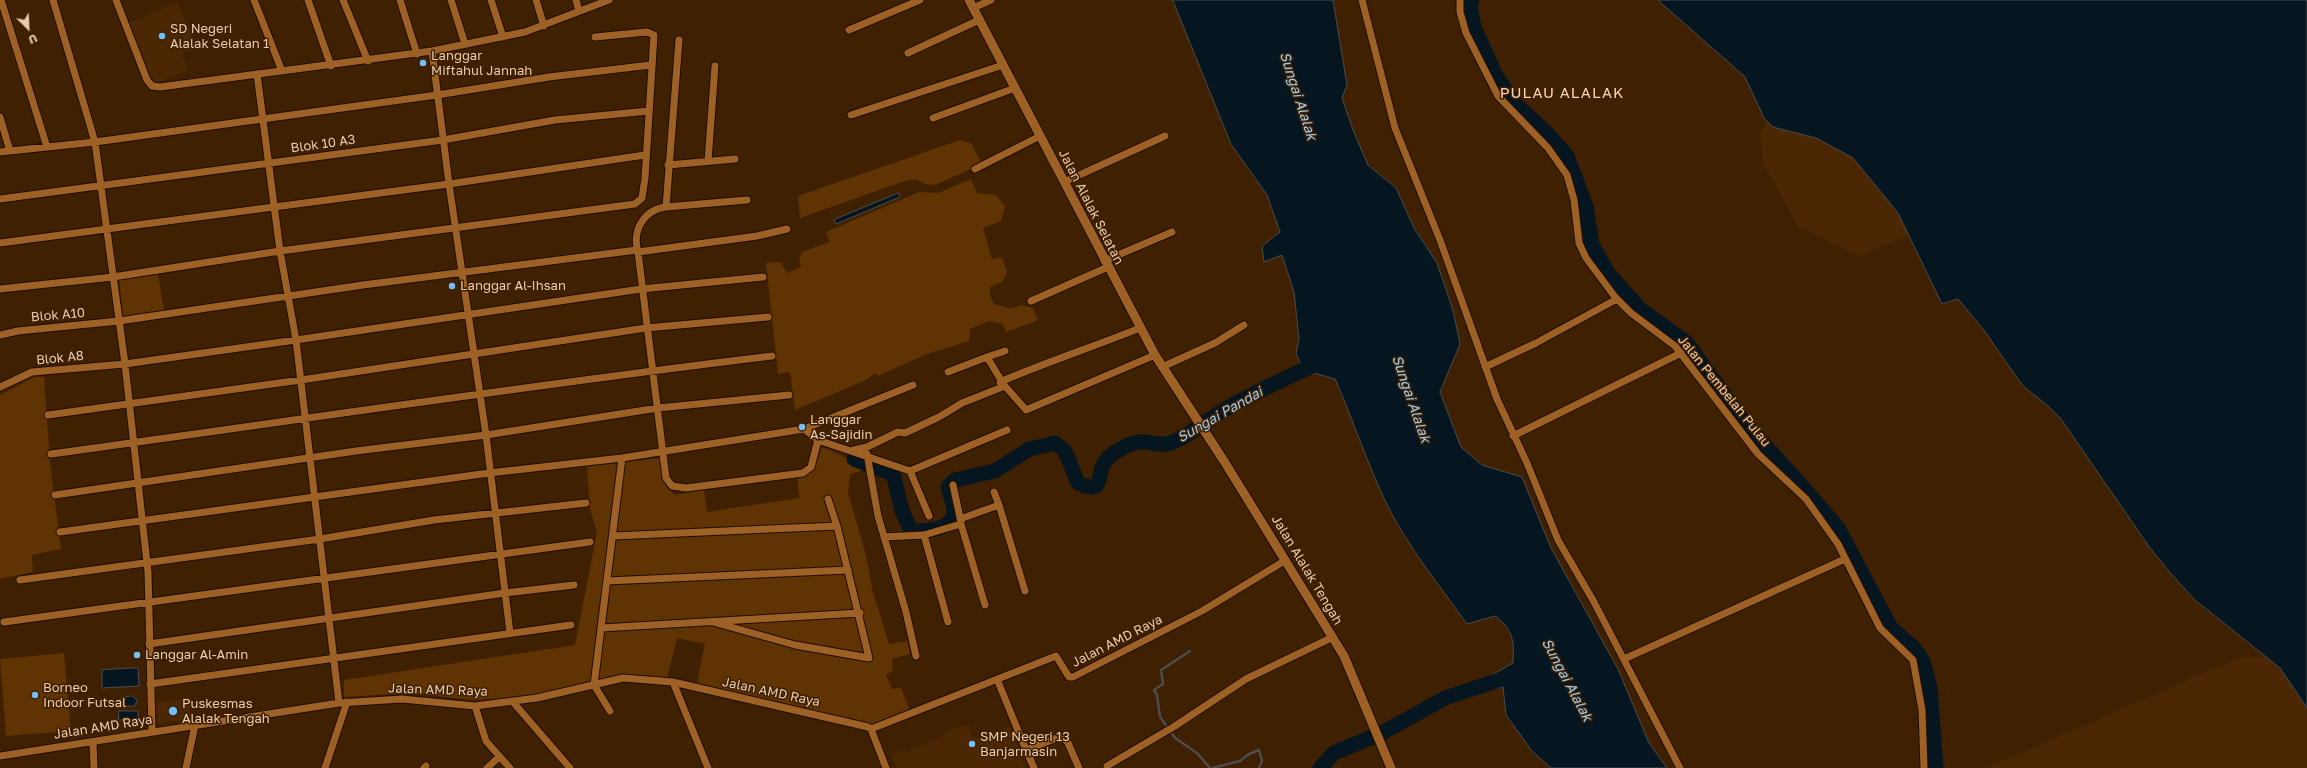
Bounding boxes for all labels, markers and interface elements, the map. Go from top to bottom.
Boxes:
north arrow [8,8,48,48]
place label: SD Negeri Alalak Selatan 1 [170,21,269,52]
marker: SD Negeri Alalak Selatan 1 [157,31,167,41]
text: U [27,32,39,47]
place label: Langgar Miftahul Jannah [431,48,532,79]
water label: Sungai Alalak [1276,50,1320,142]
marker: Langgar Miftahul Jannah [418,58,428,68]
district label: PULAU ALALAK [1500,84,1624,102]
street label: Blok 10 A3 [290,132,356,156]
street label: Jalan Alalak Selatan [1055,147,1127,267]
place label: Langgar Al-Ihsan [460,278,566,294]
marker: Langgar Al-Ihsan [447,281,457,291]
street label: Blok A10 [30,305,86,325]
street label: Jalan Pembelah Pulau [1674,332,1774,450]
street label: Blok A8 [35,348,85,368]
water label: Sungai Alalak [1388,353,1434,445]
water label: Sungai Pandai [1174,384,1266,446]
place label: Langgar As-Sajidin [810,412,873,443]
marker: Langgar As-Sajidin [797,422,807,432]
street label: Jalan Alalak Tengah [1268,512,1346,628]
street label: Jalan AMD Raya [1069,611,1165,671]
water label: Sungai Alalak [1538,636,1596,724]
place label: Langgar Al-Amin [145,647,248,663]
marker: Langgar Al-Amin [132,650,142,660]
street label: Jalan AMD Raya [721,674,821,710]
place label: Borneo Indoor Futsal [43,680,126,711]
street label: Jalan AMD Raya [388,680,488,700]
marker: Borneo Indoor Futsal [30,690,40,700]
place label: Puskesmas Alalak Tengah [182,696,270,727]
marker: Puskesmas Alalak Tengah [167,705,179,717]
street label: Jalan AMD Raya [53,712,153,742]
place label: SMP Negeri 13 Banjarmasin [980,729,1070,760]
marker: SMP Negeri 13 Banjarmasin [967,739,977,749]

